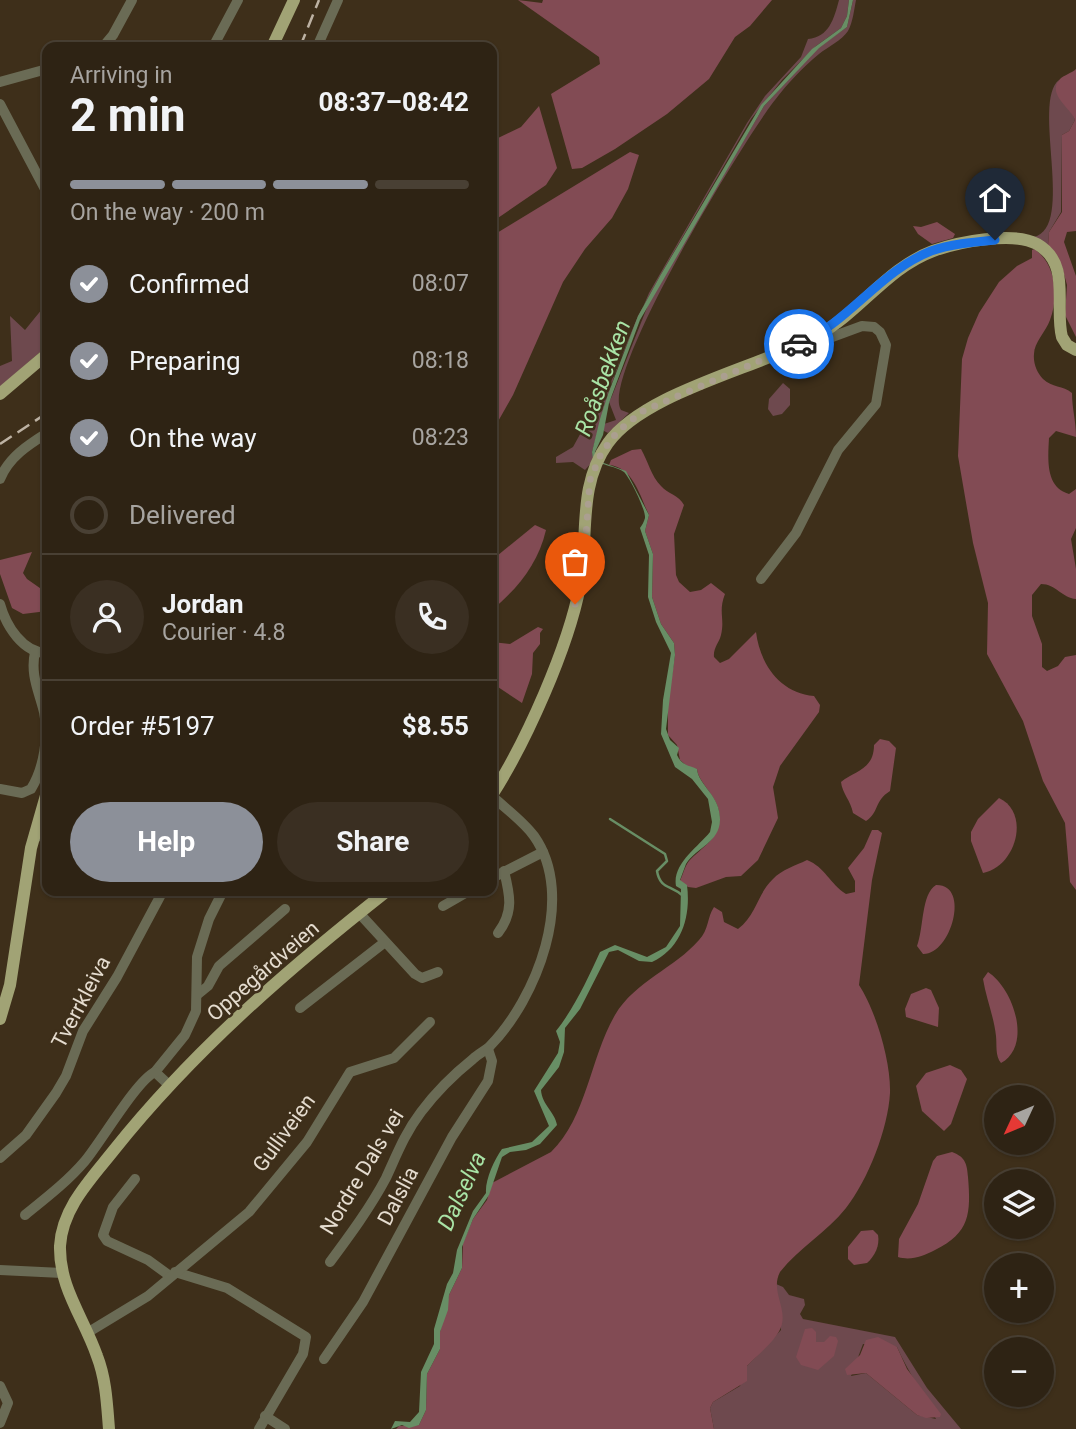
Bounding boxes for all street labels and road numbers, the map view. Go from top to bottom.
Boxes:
street label: Oppegårdveien [202,916,324,1026]
street label: Tverrkleiva [47,952,115,1052]
street label: Gulliveien [248,1089,320,1177]
street label: Nordre Dals vei [315,1105,409,1239]
street label: Dalslia [373,1163,423,1229]

